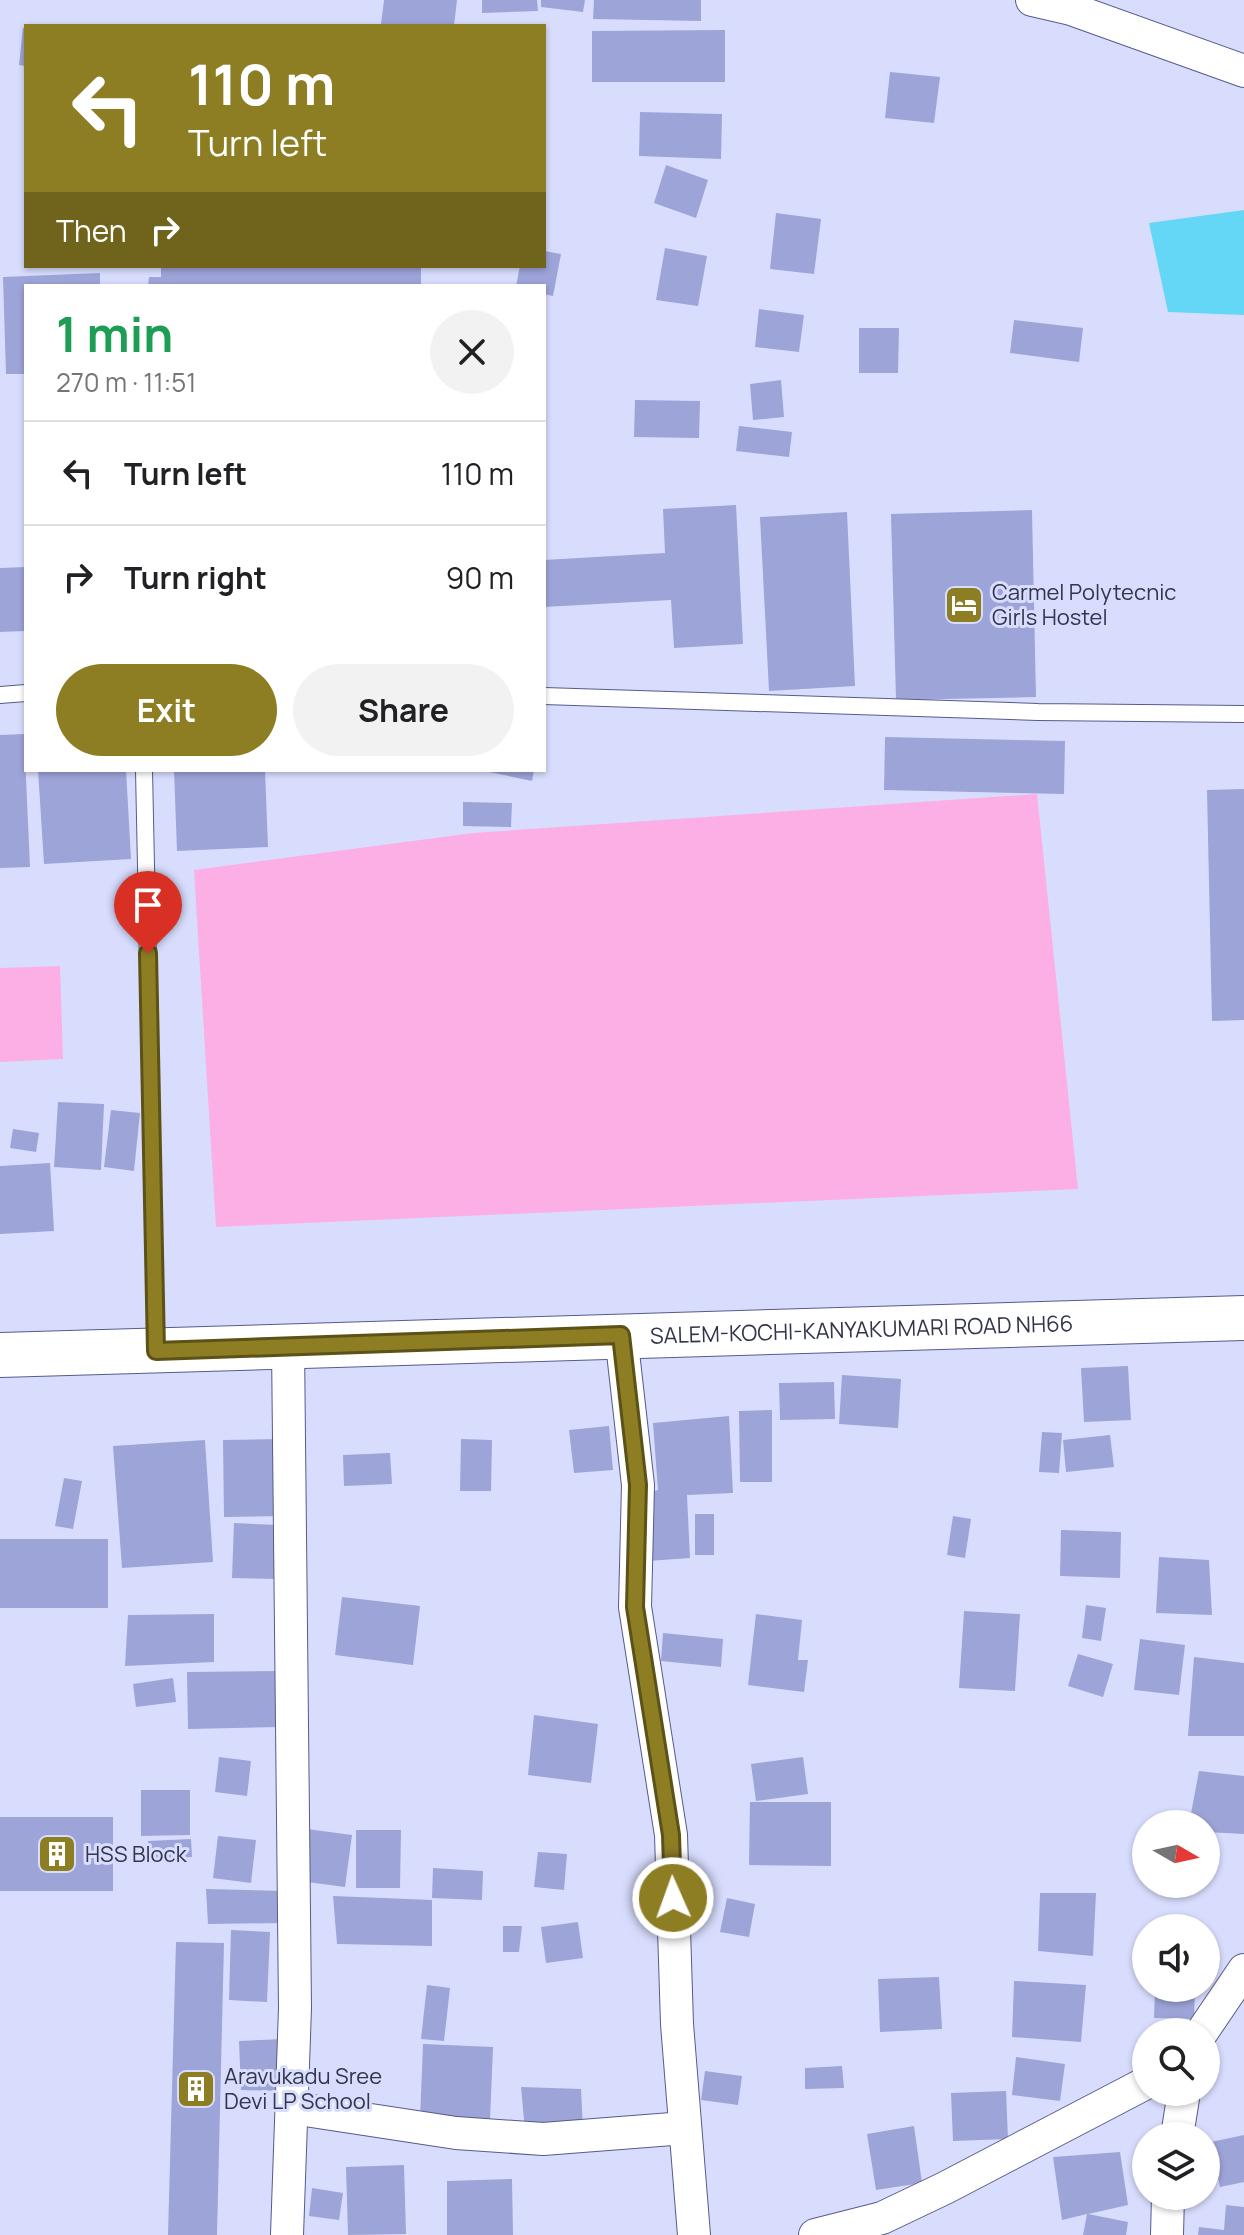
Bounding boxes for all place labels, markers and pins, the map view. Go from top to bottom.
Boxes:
place label: Carmel Polytecnic Girls Hostel [992,577,1177,632]
hotel icon: Carmel Polytecnic Girls Hostel [943,584,985,626]
pin [114,871,182,953]
building icon: HSS Block [36,1833,78,1875]
place label: HSS Block [85,1839,188,1869]
place label: Aravukadu Sree Devi LP School [224,2061,382,2116]
building icon: Aravukadu Sree Devi LP School [175,2068,217,2110]

